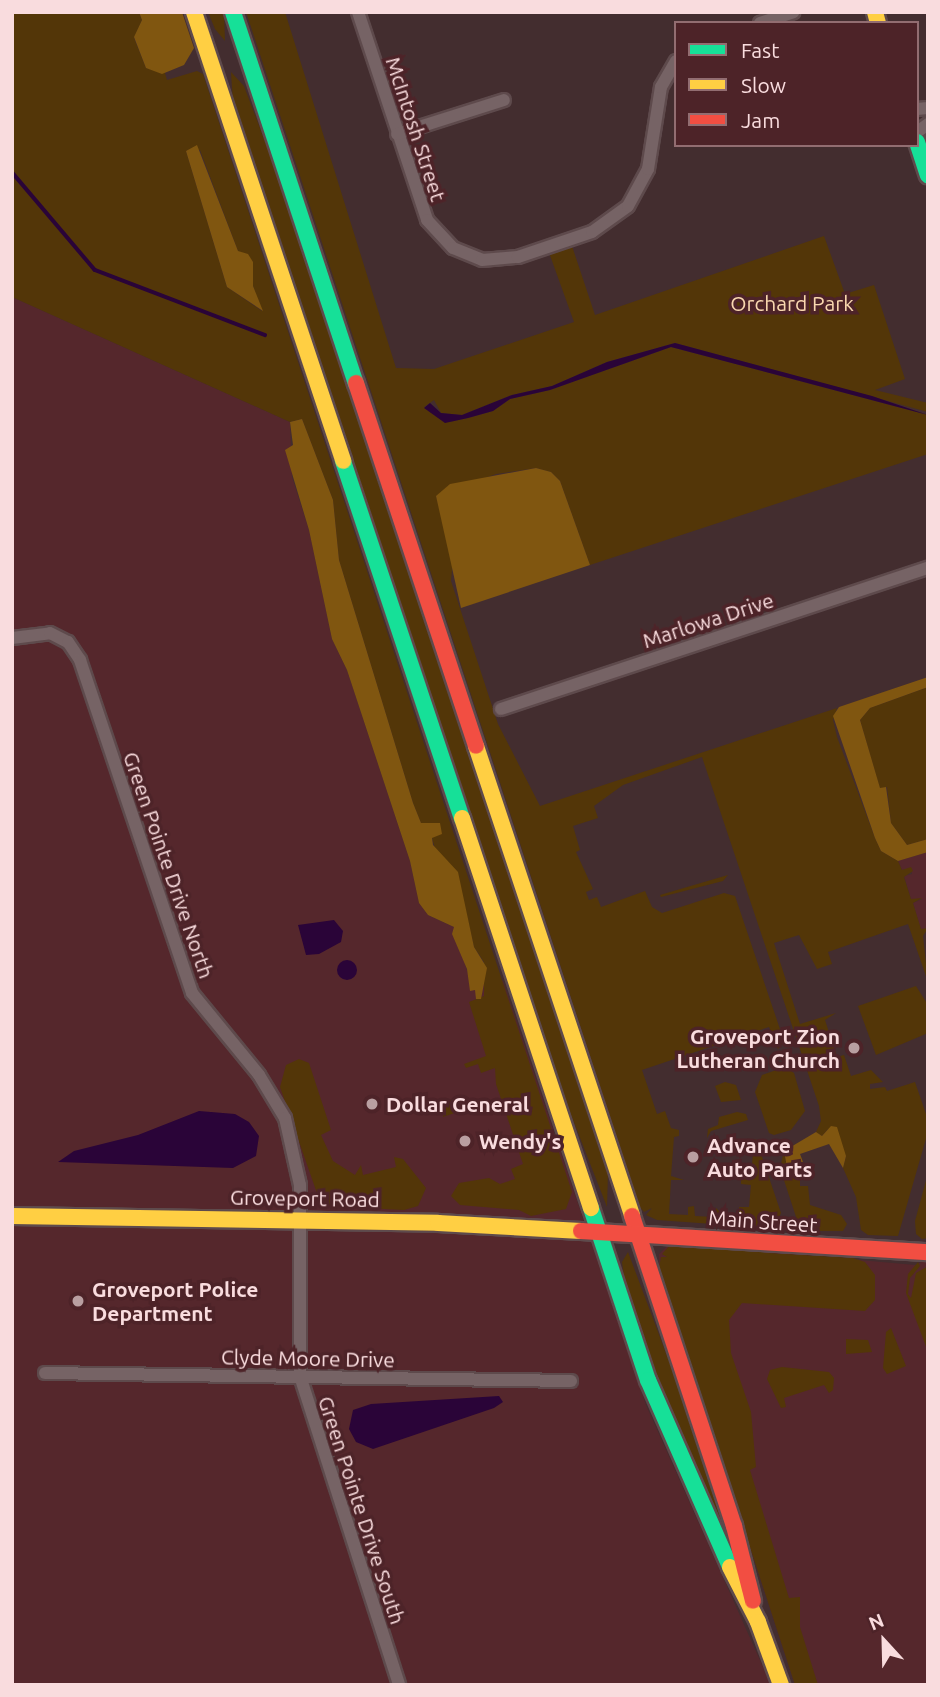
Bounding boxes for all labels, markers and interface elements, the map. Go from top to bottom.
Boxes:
legend [674,21,919,147]
text: Fast [741,38,779,62]
street label: McIntosh Street [381,54,451,204]
text: Slow [741,73,786,97]
text: Jam [741,108,780,132]
park label: Orchard Park [730,290,854,316]
street label: Marlowa Drive [639,587,777,653]
street label: Green Pointe Drive North [118,748,220,982]
place label: Groveport Zion Lutheran Church [677,1023,840,1073]
marker: Groveport Zion Lutheran Church [846,1040,862,1056]
place label: Dollar General [386,1091,529,1117]
marker: Dollar General [364,1096,380,1112]
place label: Wendy's [479,1128,561,1154]
place label: Advance Auto Parts [707,1132,812,1182]
marker: Wendy's [457,1133,473,1149]
marker: Advance Auto Parts [685,1149,701,1165]
street label: Groveport Road [230,1184,380,1212]
street label: Main Street [707,1205,819,1237]
place label: Groveport Police Department [92,1276,258,1326]
marker: Groveport Police Department [70,1293,86,1309]
street label: Clyde Moore Drive [221,1344,395,1372]
street label: Green Pointe Drive South [313,1393,411,1627]
north arrow [849,1606,919,1676]
text: N [865,1609,887,1634]

